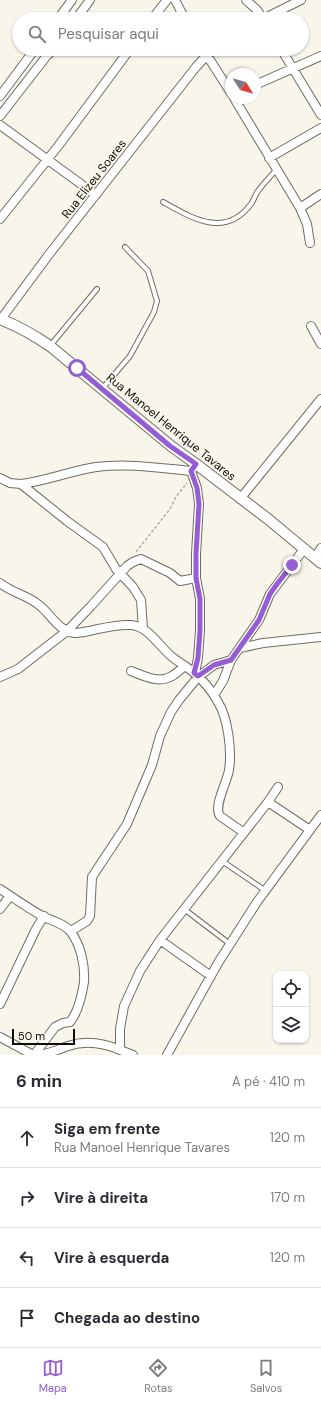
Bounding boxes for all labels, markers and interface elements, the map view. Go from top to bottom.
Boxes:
search box [12,12,309,56]
icon: search [26,23,48,45]
text: Pesquisar aqui [58,24,159,44]
north arrow [225,68,261,104]
street label: Rua Elizeu Soares [58,136,130,222]
route start [68,359,86,377]
street label: Rua Manoel Henrique Tavares [103,370,239,484]
route end [283,556,301,574]
map controls [273,971,309,1043]
button: locate [273,971,309,1007]
button: layers [273,1007,309,1043]
scale bar [12,1027,75,1046]
text: 50 m [18,1029,45,1043]
text: 6 min [16,1070,62,1092]
text: A pé · 410 m [232,1073,305,1090]
text: Siga em frente [54,1119,160,1139]
icon: ahead [16,1127,38,1149]
text: 120 m [270,1129,305,1146]
text: Rua Manoel Henrique Tavares [54,1139,230,1156]
icon: right [16,1187,38,1209]
text: Vire à direita [54,1188,148,1208]
text: 170 m [270,1189,305,1206]
icon: left [16,1247,38,1269]
text: Vire à esquerda [54,1248,169,1268]
text: 120 m [270,1249,305,1266]
icon: arrive [16,1307,38,1329]
text: Chegada ao destino [54,1308,200,1328]
tab: Mapa [39,1357,67,1395]
tab: Rotas [144,1357,173,1395]
tab: Salvos [250,1357,282,1395]

